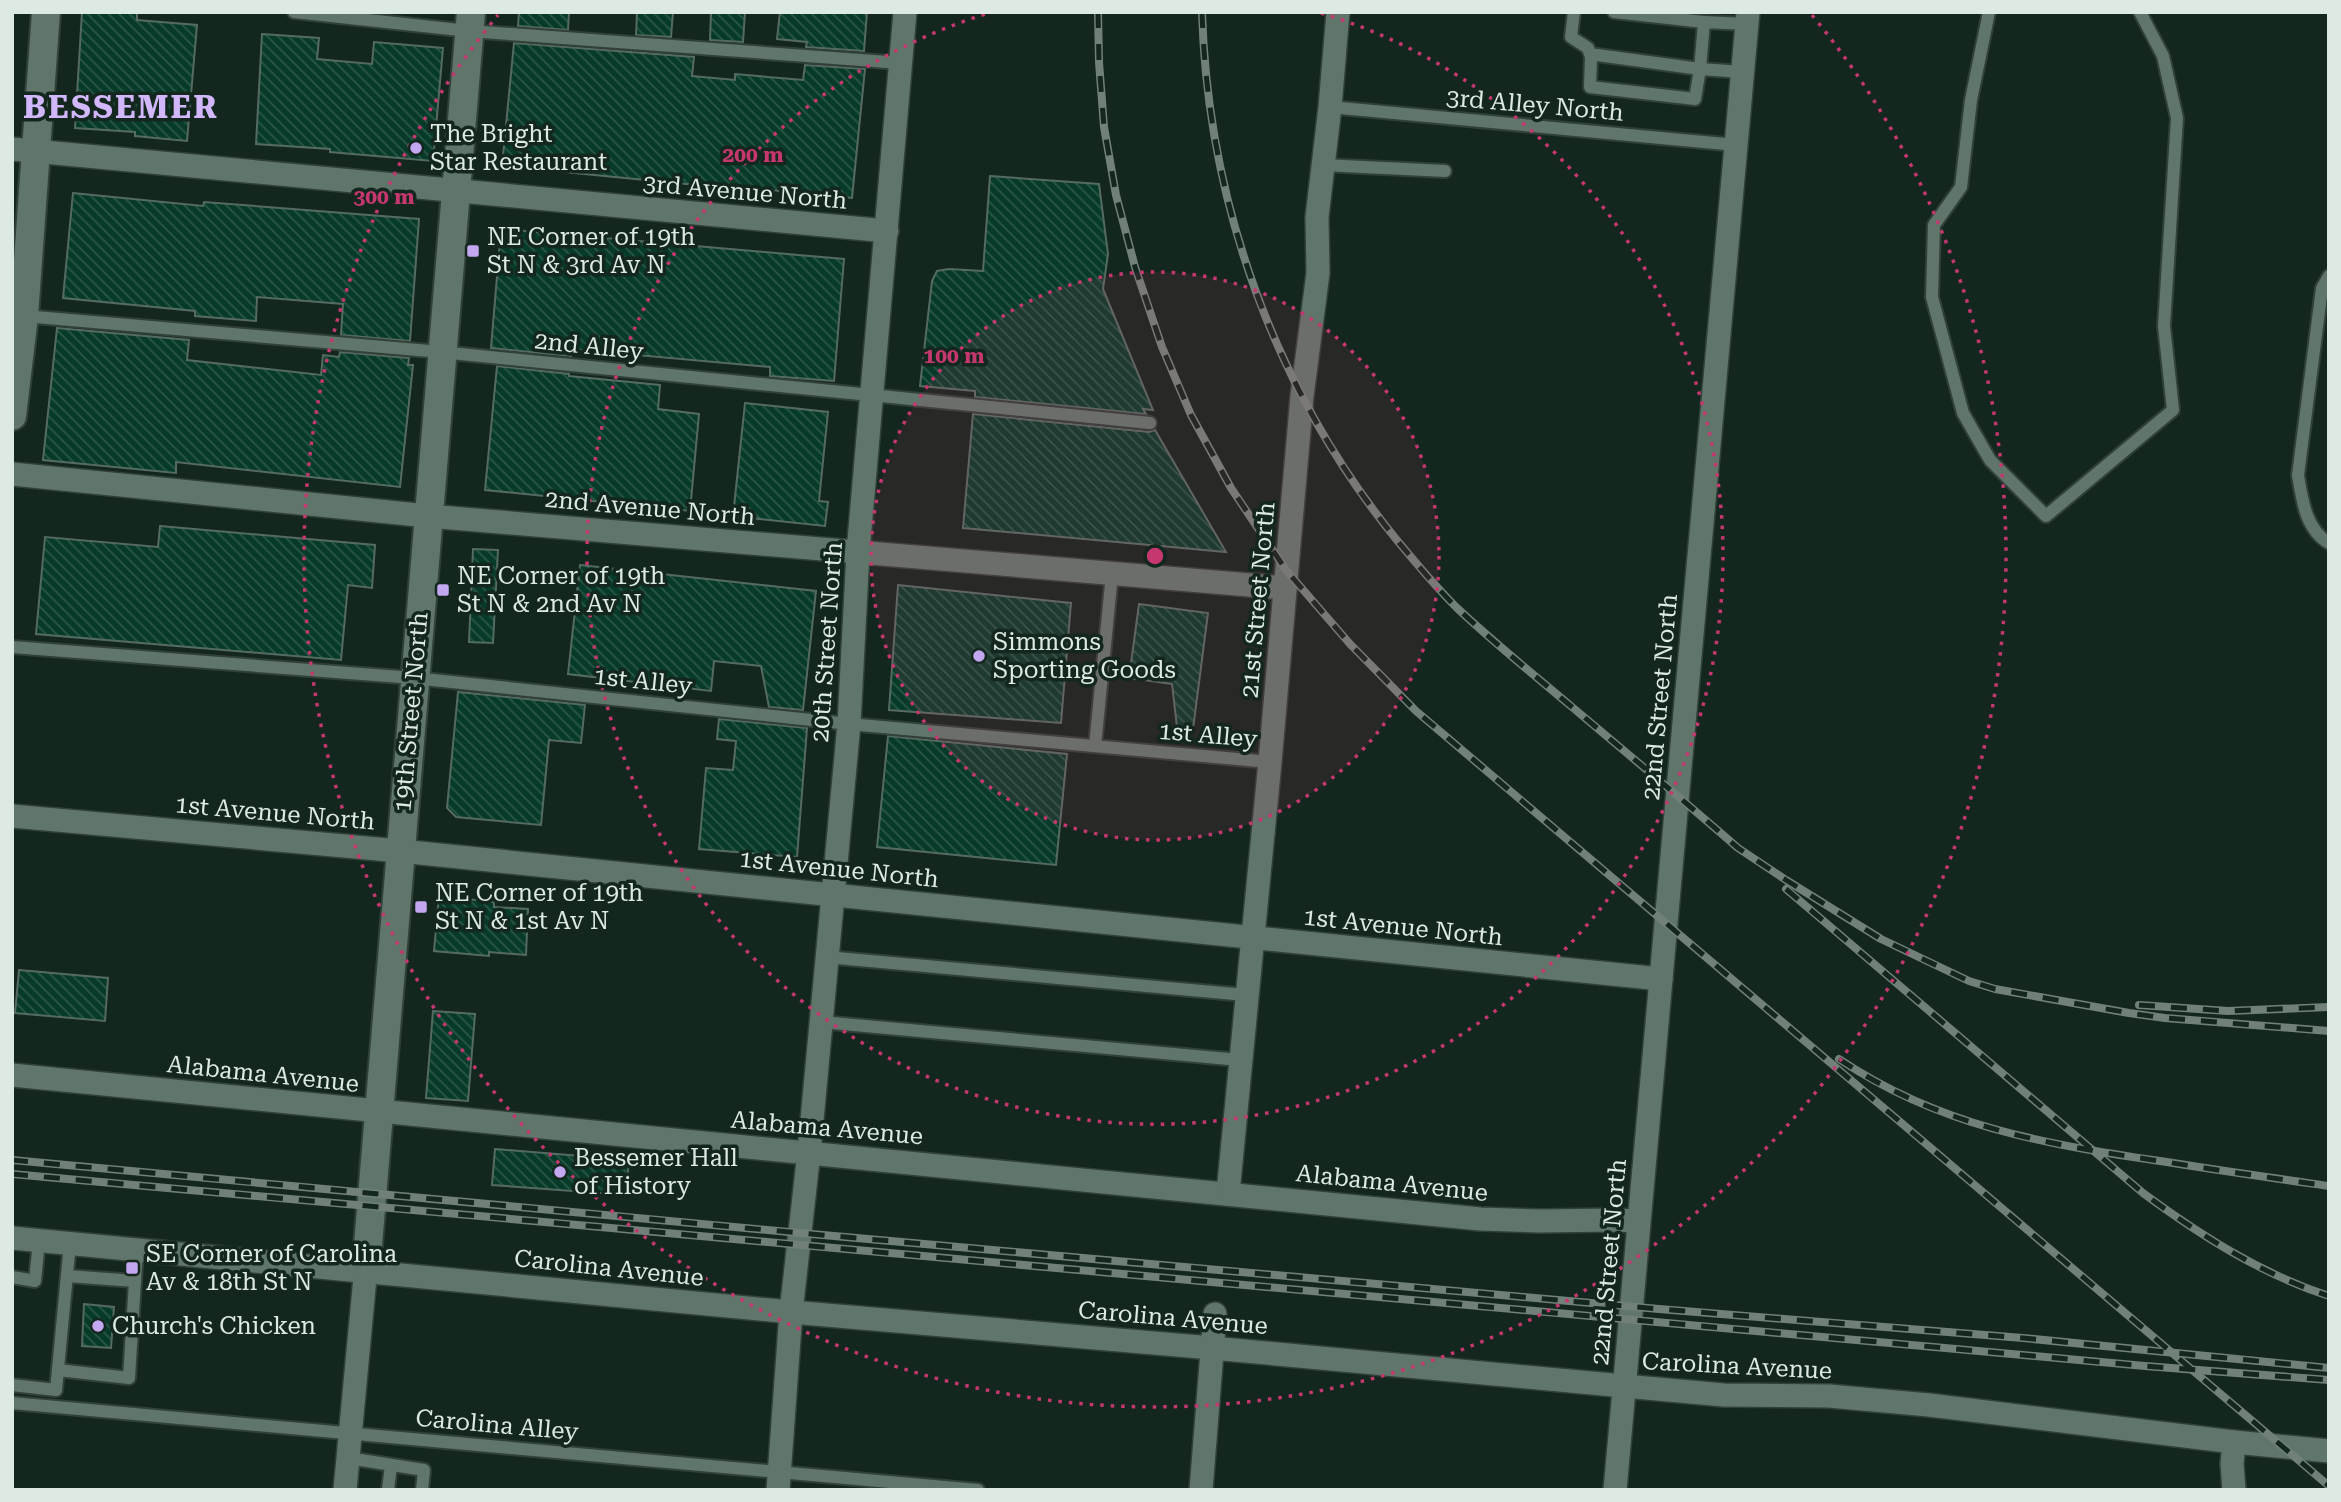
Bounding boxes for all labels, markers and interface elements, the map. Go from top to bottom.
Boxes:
street label: 3rd Alley North [1445,83,1625,127]
district label: BESSEMER [23,88,219,126]
place label: The Bright Star Restaurant [430,120,607,176]
marker: The Bright Star Restaurant [408,140,424,156]
text: 200 m [723,143,783,167]
street label: 3rd Avenue North [642,169,848,215]
text: 300 m [354,185,414,209]
place label: NE Corner of 19th St N & 3rd Av N [487,223,695,279]
marker: NE Corner of 19th St N & 3rd Av N [465,243,481,259]
street label: 2nd Alley [533,326,646,366]
text: 100 m [924,344,984,368]
street label: 2nd Avenue North [544,485,756,531]
street label: 21st Street North [1235,501,1281,699]
street label: 20th Street North [806,541,848,743]
centre of rings [1143,544,1167,568]
place label: NE Corner of 19th St N & 2nd Av N [457,562,665,618]
marker: NE Corner of 19th St N & 2nd Av N [435,582,451,598]
street label: 22nd Street North [1637,593,1683,801]
street label: 19th Street North [388,611,434,813]
place label: Simmons Sporting Goods [993,628,1176,684]
marker: Simmons Sporting Goods [971,648,987,664]
street label: 1st Alley [592,662,694,700]
street label: 1st Alley [1157,717,1259,753]
street label: 1st Avenue North [174,790,376,836]
street label: 1st Avenue North [738,845,940,893]
place label: NE Corner of 19th St N & 1st Av N [435,879,643,935]
marker: NE Corner of 19th St N & 1st Av N [413,899,429,915]
street label: 1st Avenue North [1302,903,1504,951]
street label: Alabama Avenue [166,1050,360,1098]
street label: Alabama Avenue [730,1106,924,1150]
place label: Bessemer Hall of History [574,1144,738,1200]
street label: 22nd Street North [1586,1158,1632,1366]
street label: Alabama Avenue [1295,1159,1489,1207]
marker: Bessemer Hall of History [552,1164,568,1180]
place label: SE Corner of Carolina Av & 18th St N [146,1240,397,1296]
street label: Carolina Avenue [513,1244,705,1292]
marker: SE Corner of Carolina Av & 18th St N [124,1260,140,1276]
street label: Carolina Avenue [1077,1296,1269,1340]
place label: Church's Chicken [112,1312,316,1340]
marker: Church's Chicken [90,1318,106,1334]
street label: Carolina Avenue [1641,1347,1833,1385]
street label: Carolina Alley [414,1404,580,1446]

